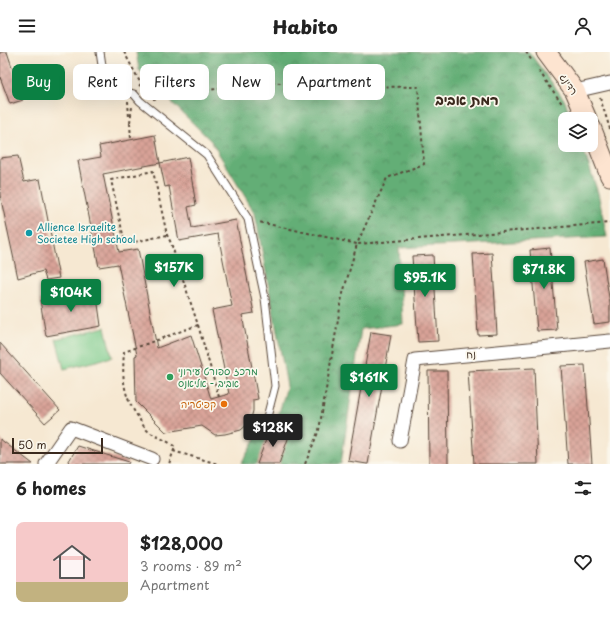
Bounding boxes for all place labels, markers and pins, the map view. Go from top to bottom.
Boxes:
place label: Allience Israelite Societee High school [37,219,136,246]
marker: Allience Israelite Societee High school [24,228,34,238]
pin: $157K [146,254,202,288]
pin: $71.8K [511,256,577,290]
pin: $95.1K [392,264,458,298]
pin: $104K [43,279,99,313]
place label: מרכז ספורט עירוני אביב - אליאנס [178,363,258,390]
pin: $161K [341,364,397,398]
marker: מרכז ספורט עירוני אביב - אליאנס [165,372,175,382]
place label: קפיטריה [181,396,216,411]
marker: קפיטריה [219,399,229,409]
pin: $128K [245,414,301,448]

